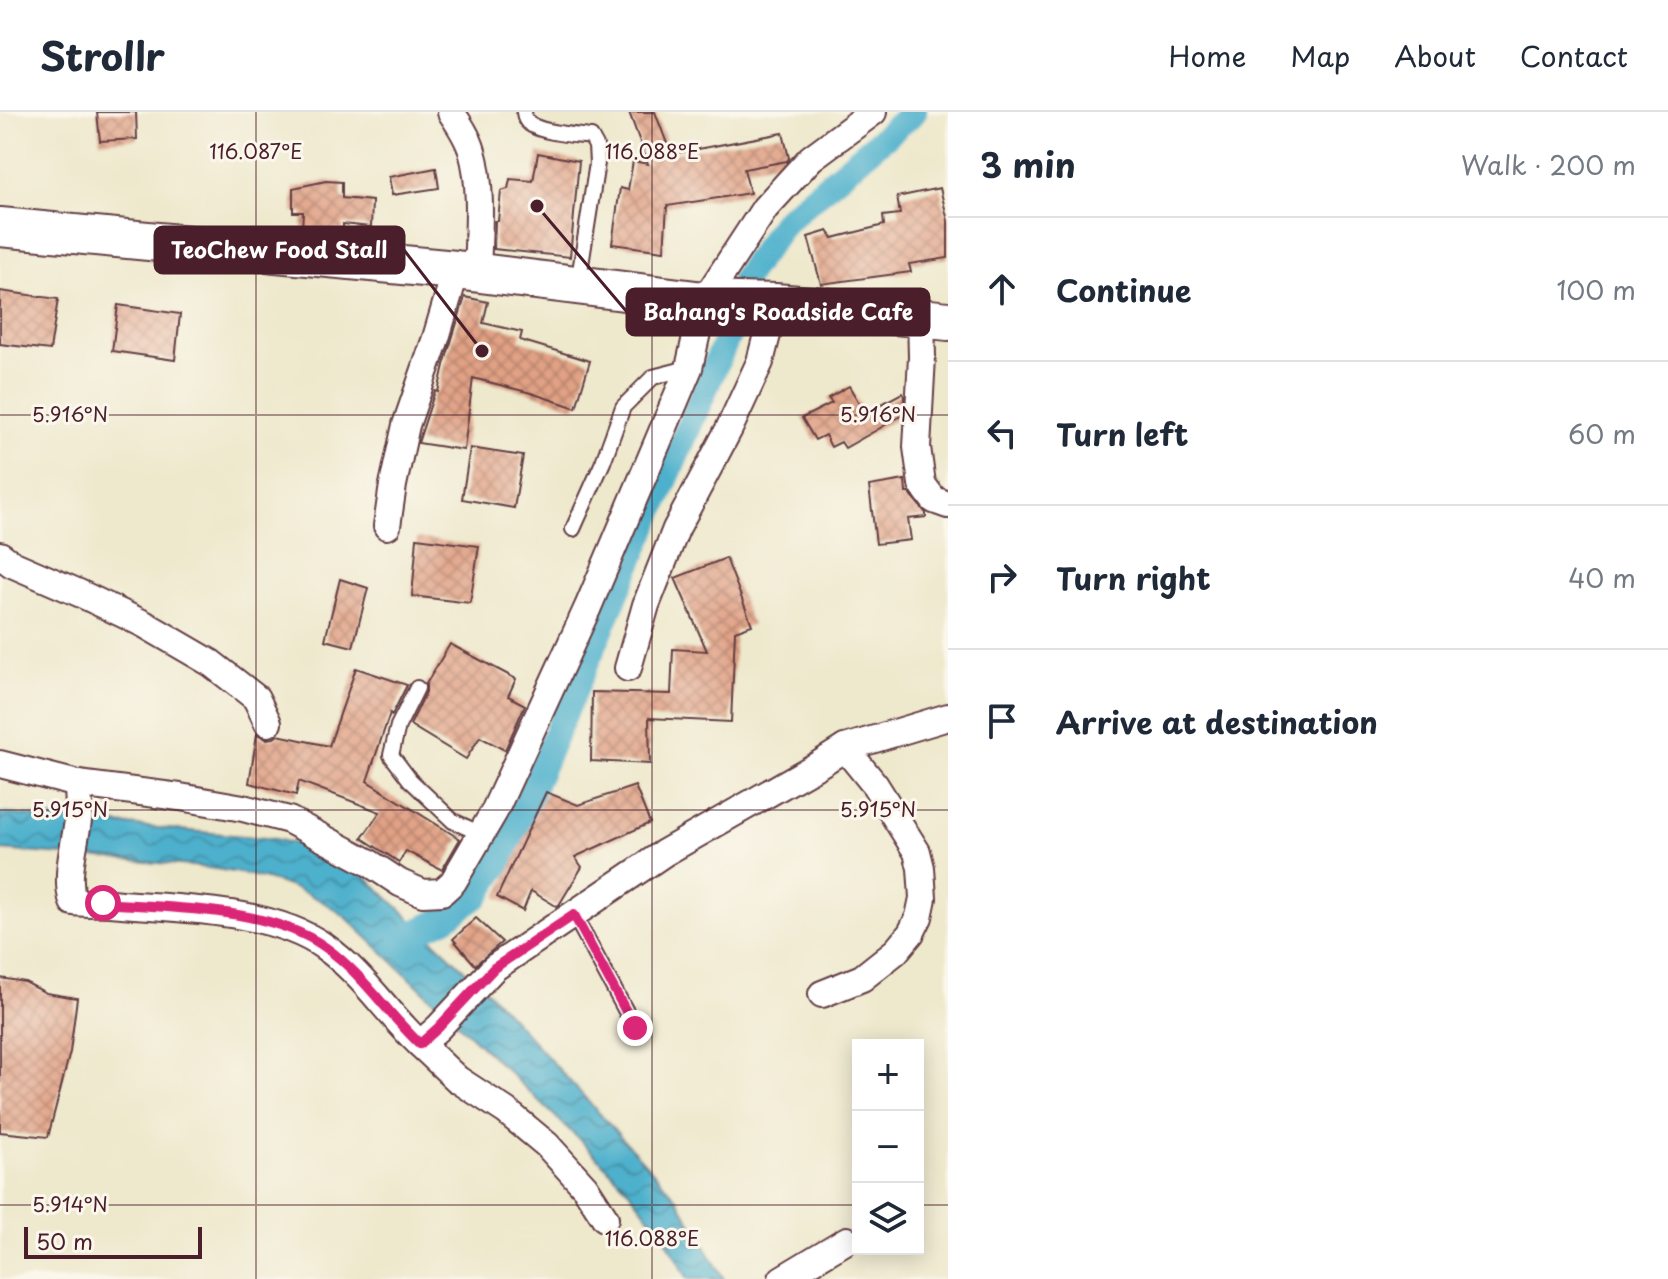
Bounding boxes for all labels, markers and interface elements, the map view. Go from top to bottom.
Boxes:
text: Strollr [40,27,165,84]
text: Home [1168,34,1246,77]
text: Map [1290,34,1350,77]
text: About [1394,34,1476,77]
text: Contact [1520,34,1628,77]
text: 116.087°E [209,136,303,166]
text: 116.088°E [605,136,699,166]
text: 3 min [980,138,1076,190]
text: Walk · 200 m [1461,145,1636,184]
callout: TeoChew Food Stall [155,227,404,273]
text: TeoChew Food Stall [171,232,387,265]
icon: ahead [980,267,1024,311]
text: Continue [1056,267,1191,312]
text: 100 m [1556,270,1636,309]
callout: Bahang's Roadside Cafe [627,289,929,335]
text: Bahang's Roadside Cafe [643,294,913,327]
text: 5.916°N [32,399,108,429]
text: 5.916°N [840,399,916,429]
icon: left [980,411,1024,455]
text: Turn left [1056,411,1188,456]
text: 60 m [1568,414,1636,453]
icon: right [980,555,1024,599]
text: Turn right [1056,555,1211,600]
text: 40 m [1568,558,1636,597]
icon: arrive [980,699,1024,743]
text: Arrive at destination [1056,699,1378,744]
text: 5.915°N [32,794,108,824]
text: 5.915°N [840,794,916,824]
route start [85,885,121,921]
route end [617,1010,653,1046]
map controls [852,1039,924,1255]
button: + [852,1039,924,1111]
button: − [852,1111,924,1183]
button: layers [852,1183,924,1255]
text: 5.914°N [32,1189,108,1219]
scale bar [24,1223,202,1259]
text: 116.088°E [605,1223,699,1253]
text: 50 m [36,1224,93,1257]

